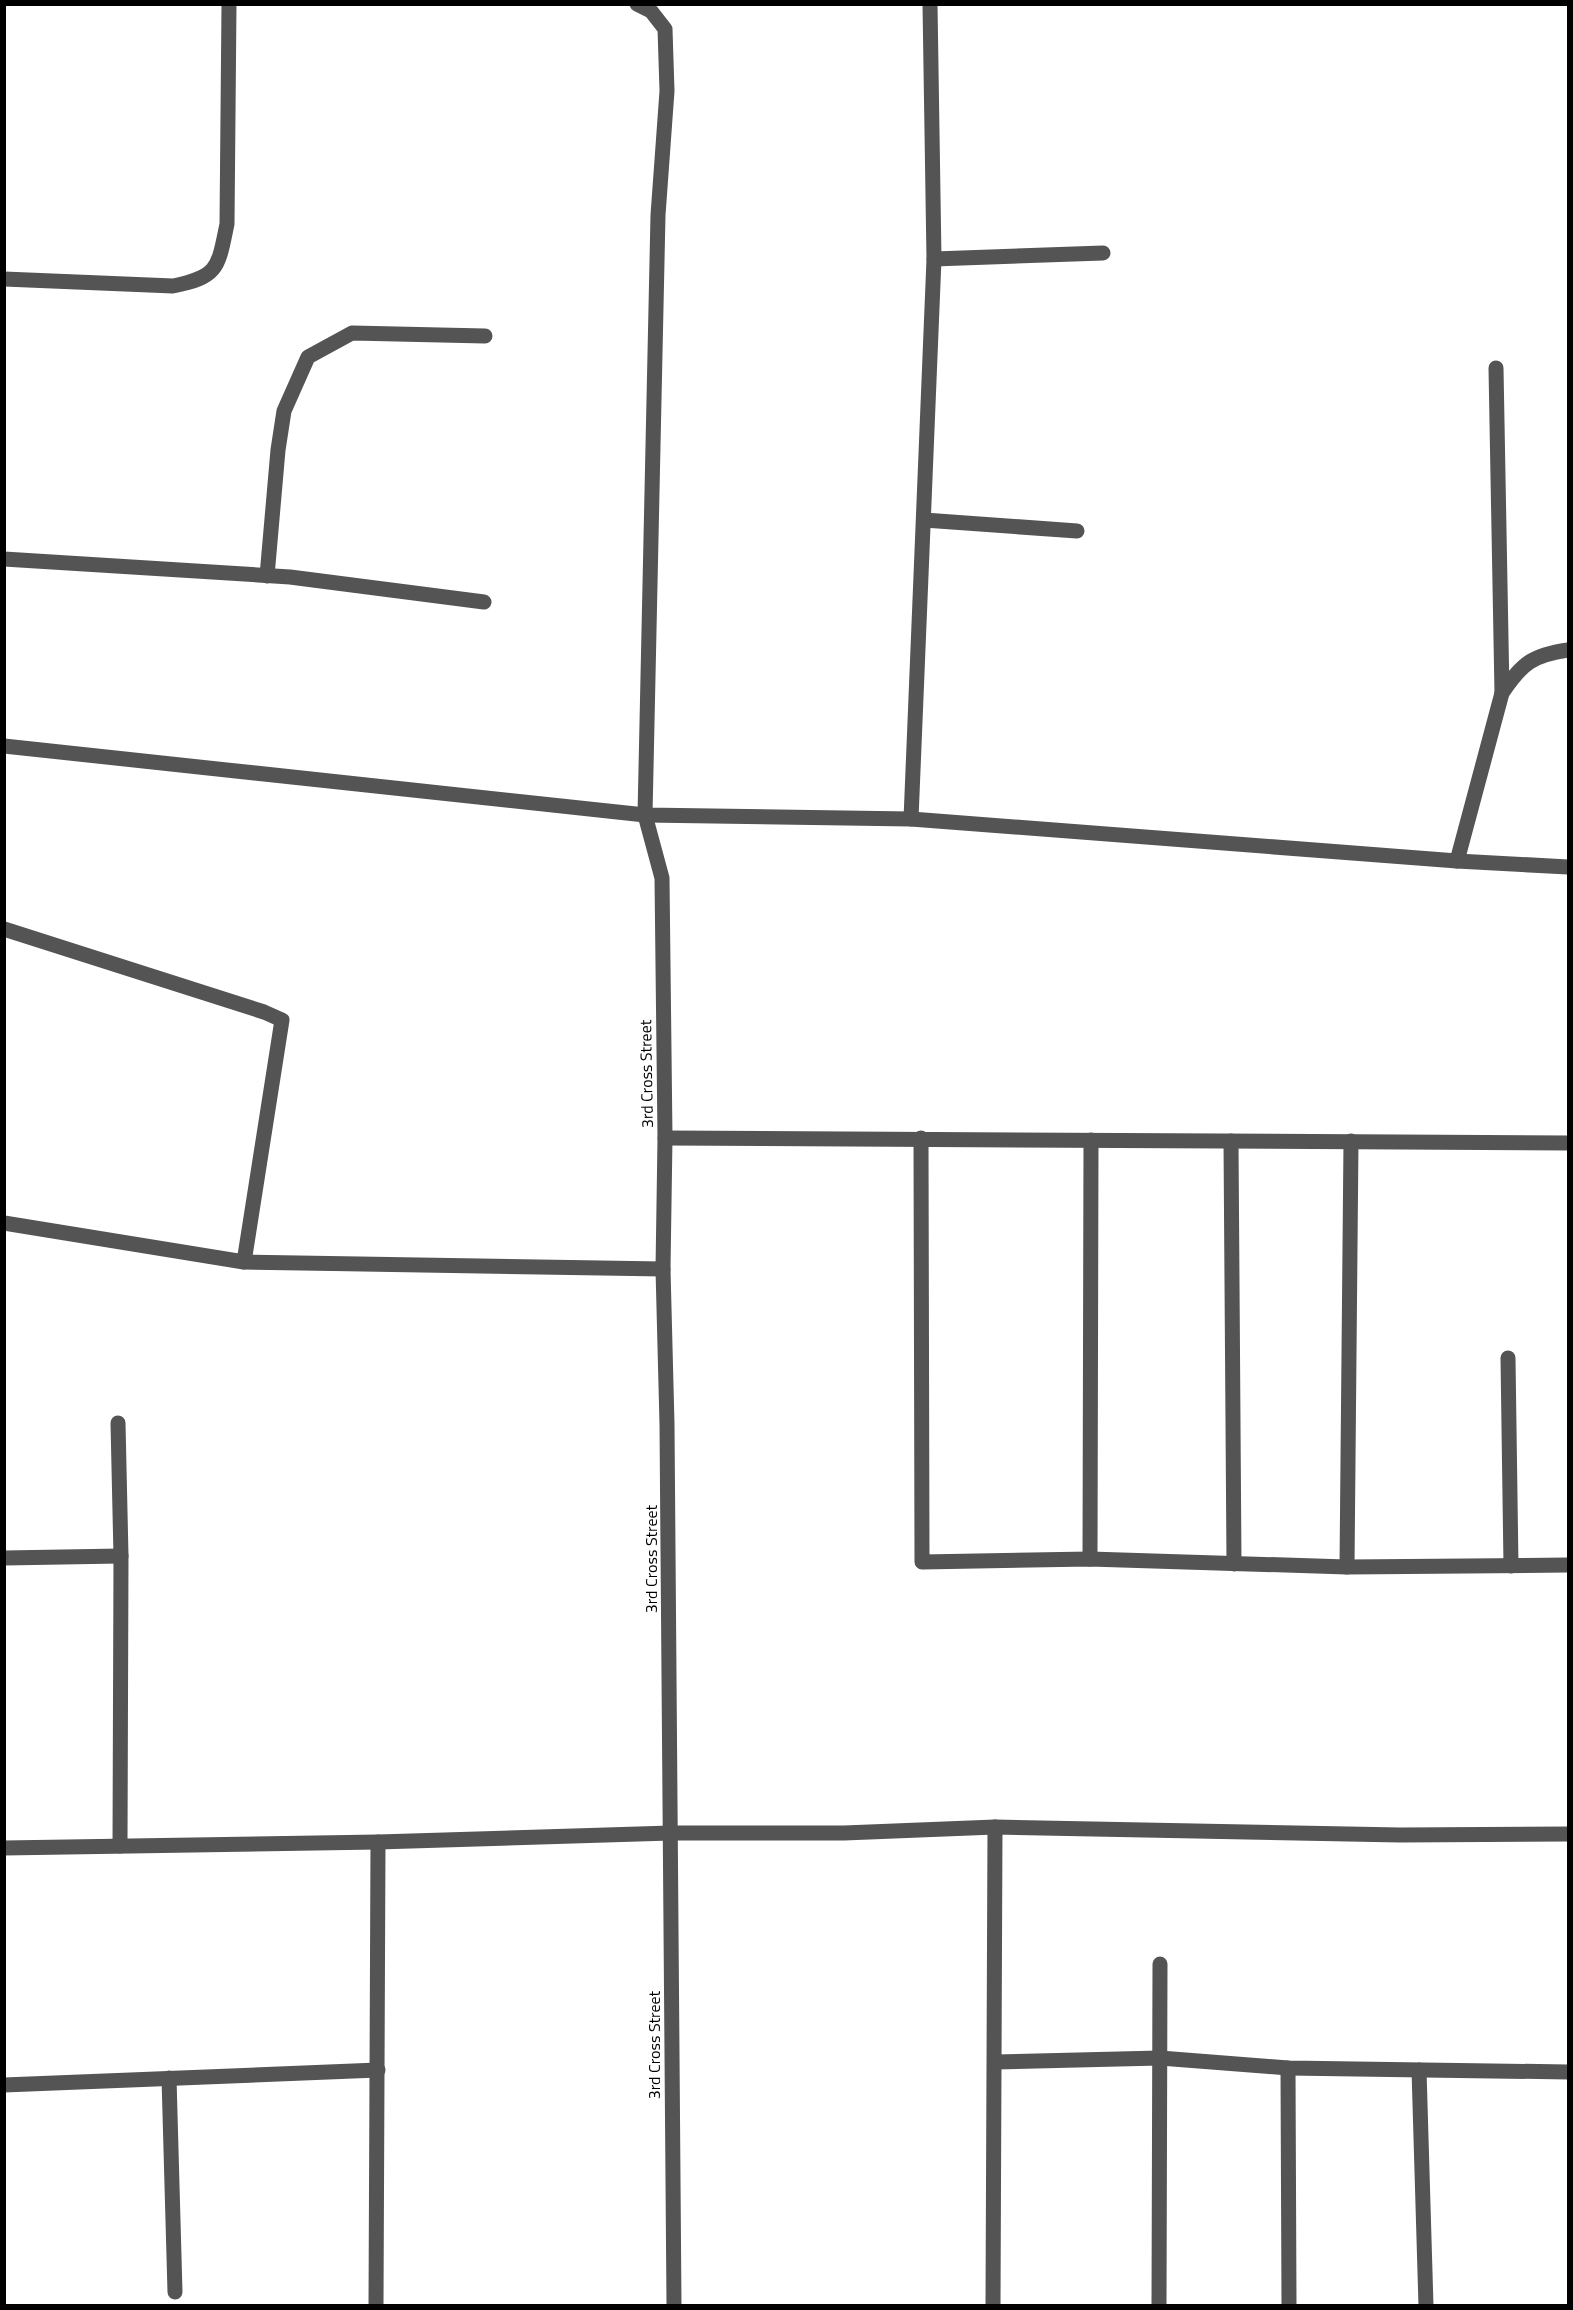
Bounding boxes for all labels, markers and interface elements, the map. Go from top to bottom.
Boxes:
street label: 3rd Cross Street [633,1019,659,1128]
street label: 3rd Cross Street [639,1504,663,1613]
street label: 3rd Cross Street [642,1990,666,2099]

